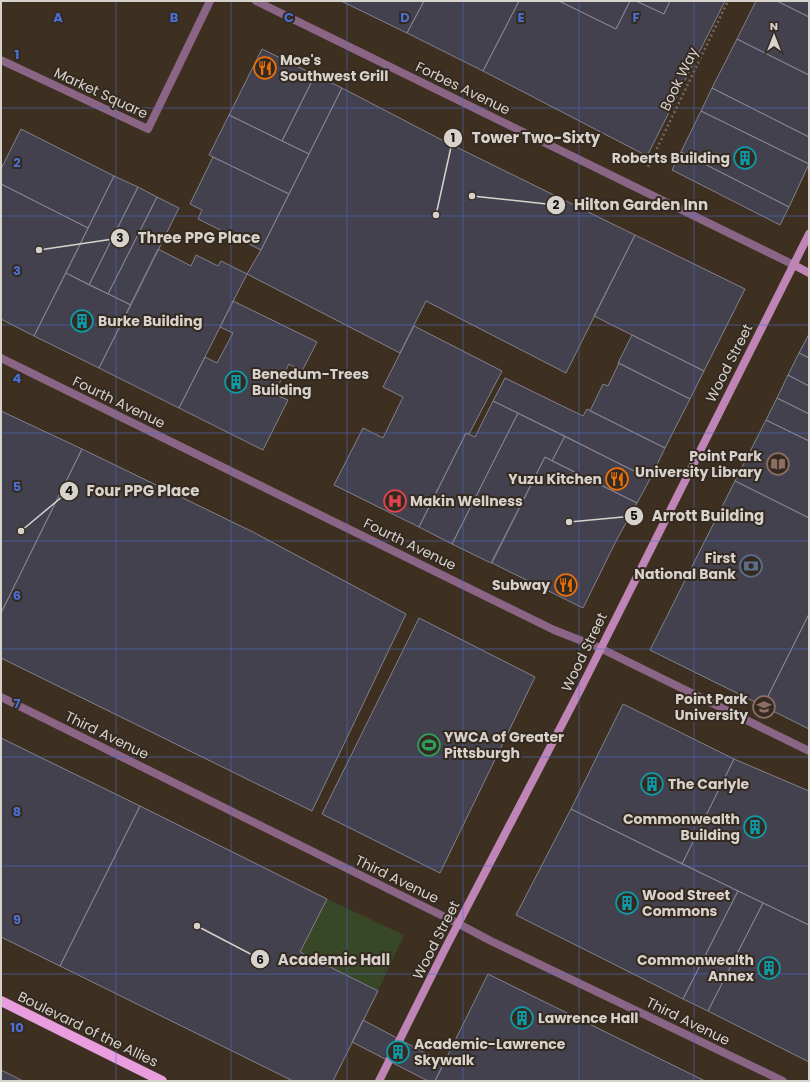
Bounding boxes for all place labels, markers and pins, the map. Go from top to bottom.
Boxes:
place label: Moe's Southwest Grill [280,50,388,86]
restaurant icon: Moe's Southwest Grill [252,55,278,81]
callout: Tower Two-Sixty [443,124,608,151]
building icon: Roberts Building [732,145,758,171]
place label: Roberts Building [612,148,730,168]
callout: Hilton Garden Inn [546,192,716,219]
callout: Three PPG Place [110,224,268,251]
building icon: Burke Building [69,308,95,334]
place label: Burke Building [98,311,202,331]
place label: Benedum-Trees Building [252,364,369,400]
building icon: Benedum-Trees Building [223,369,249,395]
place label: Point Park University Library [635,446,762,482]
library icon: Point Park University Library [765,451,791,477]
restaurant icon: Yuzu Kitchen [604,466,630,492]
place label: Yuzu Kitchen [508,469,602,489]
callout: Four PPG Place [59,478,208,505]
hospital icon: Makin Wellness [382,488,408,514]
place label: Makin Wellness [410,491,523,511]
callout: Arrott Building [624,502,773,529]
place label: First National Bank [634,548,736,584]
bank icon: First National Bank [738,553,764,579]
restaurant icon: Subway [553,572,579,598]
place label: Subway [492,575,550,595]
place label: Point Park University [675,689,748,725]
school or university icon: Point Park University [751,694,777,720]
place label: YWCA of Greater Pittsburgh [444,727,564,763]
sports icon: YWCA of Greater Pittsburgh [416,732,442,758]
building icon: The Carlyle [639,771,665,797]
place label: The Carlyle [668,774,750,794]
place label: Commonwealth Building [623,809,740,845]
building icon: Commonwealth Building [742,814,768,840]
place label: Wood Street Commons [642,885,731,921]
building icon: Wood Street Commons [614,890,640,916]
callout: Academic Hall [250,946,398,973]
place label: Commonwealth Annex [637,950,755,986]
building icon: Commonwealth Annex [756,955,782,981]
building icon: Lawrence Hall [509,1005,535,1031]
place label: Lawrence Hall [538,1008,638,1028]
place label: Academic-Lawrence Skywalk [414,1034,566,1070]
building icon: Academic-Lawrence Skywalk [385,1039,411,1065]

